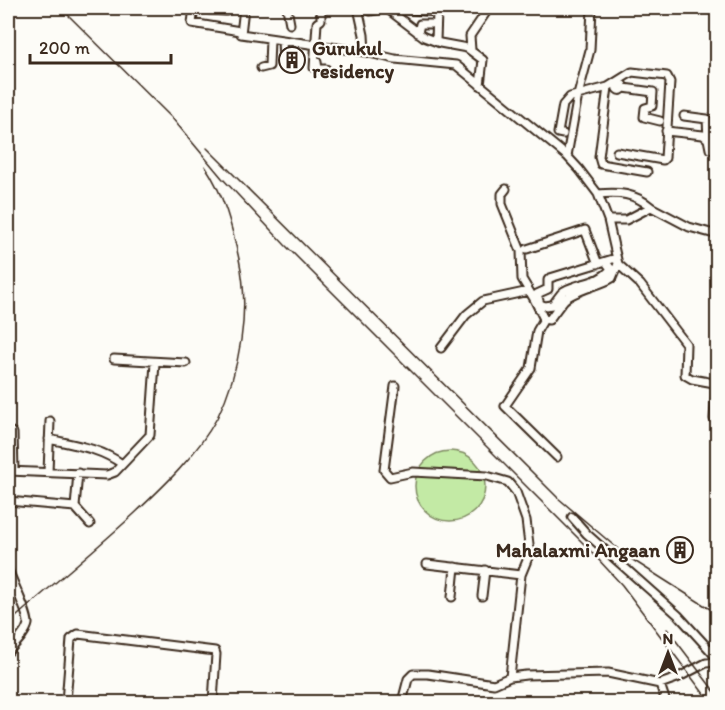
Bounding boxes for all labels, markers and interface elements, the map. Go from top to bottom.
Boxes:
scale bar [30,27,171,65]
place label: Gurukul residency [312,36,394,84]
text: 200 m [39,37,90,59]
building icon: Gurukul residency [277,45,307,75]
building icon: Mahalaxmi Angaan [665,535,695,565]
place label: Mahalaxmi Angaan [496,538,661,563]
north arrow [638,623,698,683]
text: N [663,629,673,648]

